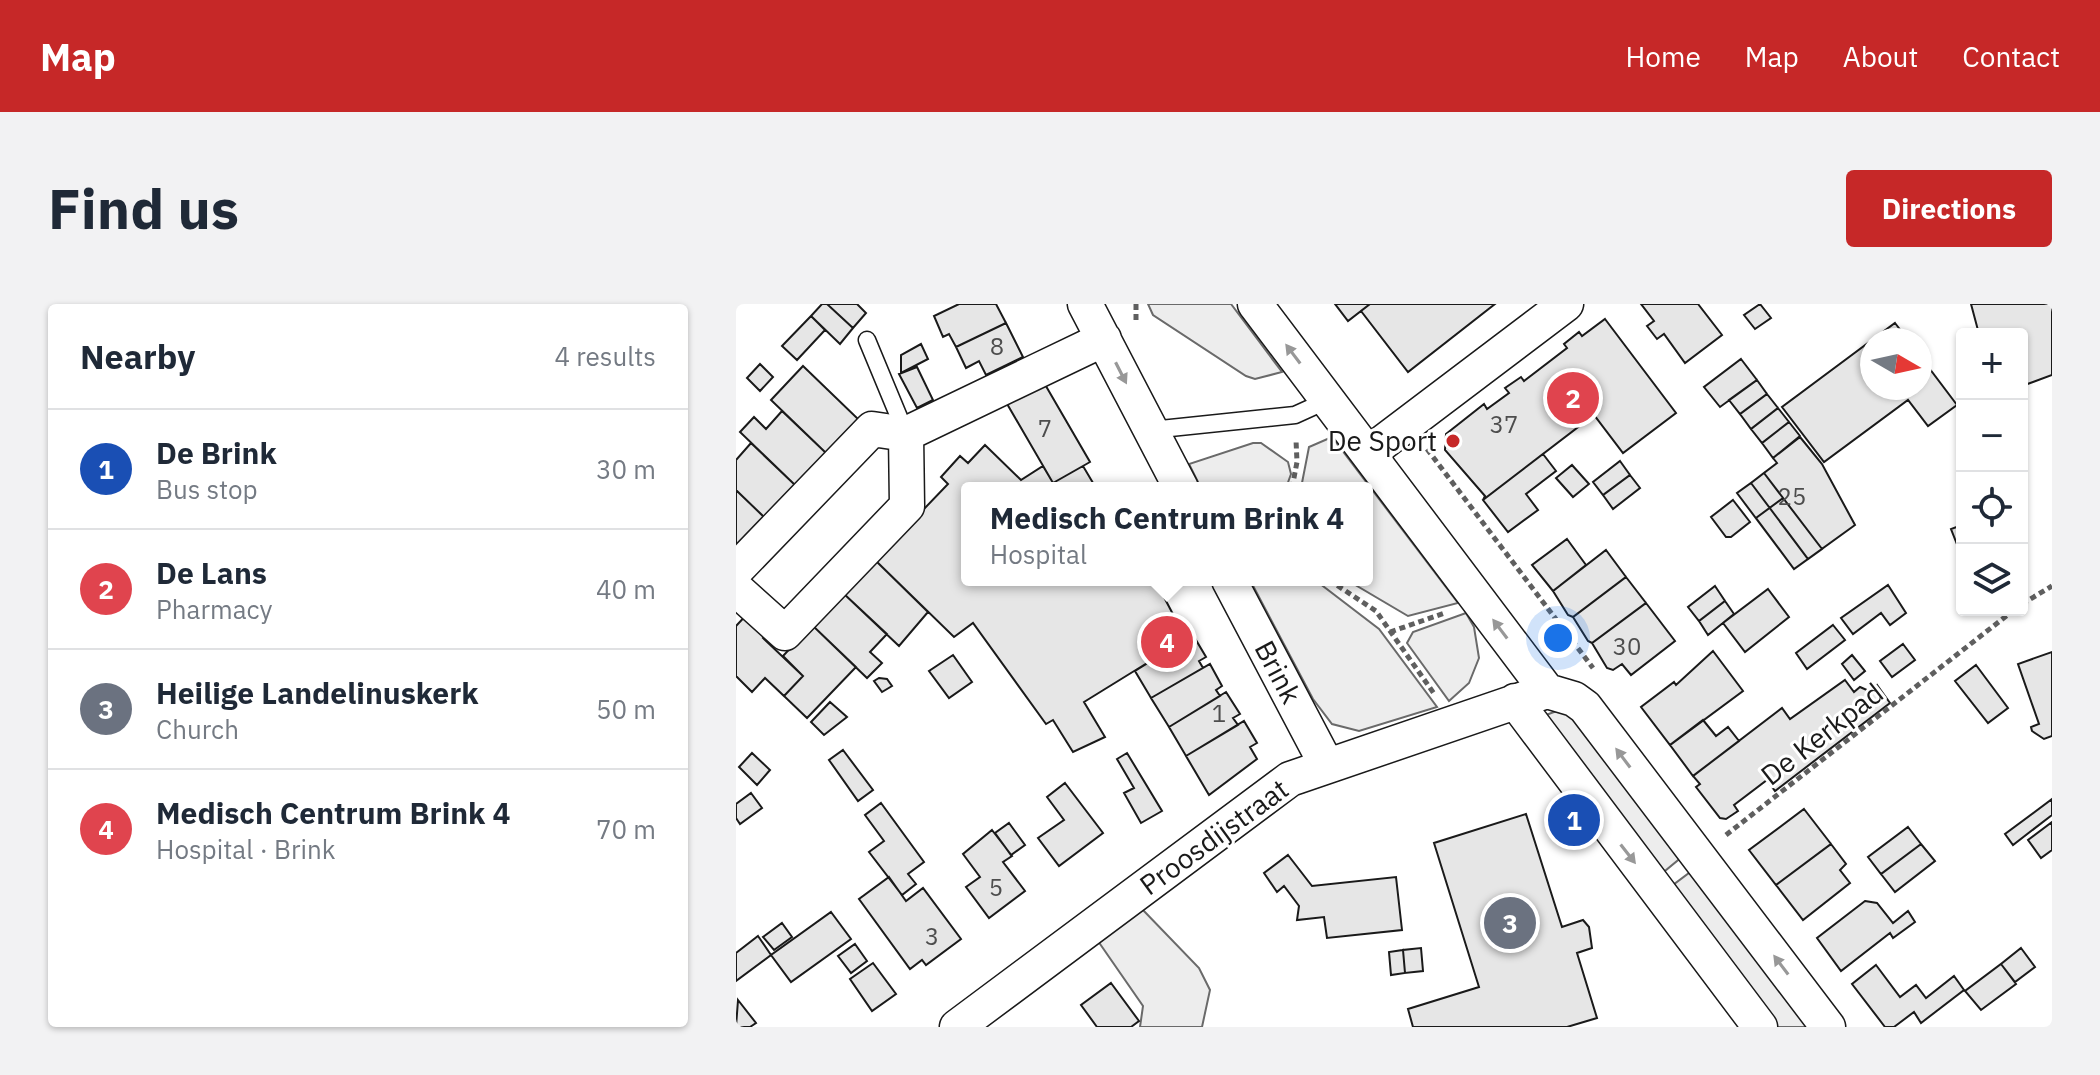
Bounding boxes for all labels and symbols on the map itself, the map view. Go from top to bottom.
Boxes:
north arrow [1860,328,1932,400]
house number: 8 [990,330,1004,362]
one-way arrow [1286,344,1302,364]
one-way arrow [1115,362,1128,385]
pin: 2 [1547,368,1599,428]
house number: 37 [1490,408,1518,440]
house number: 7 [1038,412,1052,444]
place label: De Sport [1328,422,1437,459]
marker: De Sport [1444,432,1462,450]
house number: 25 [1778,480,1806,512]
pin: 4 [1141,612,1193,672]
your location [1538,618,1578,658]
one-way arrow [1492,619,1508,639]
house number: 30 [1613,630,1641,662]
street label: Brink [1247,634,1310,710]
street label: De Kerkpad [1753,674,1890,793]
house number: 1 [1212,697,1226,729]
one-way arrow [1616,748,1632,768]
street label: Proosdijstraat [1132,770,1295,903]
pin: 1 [1548,790,1600,850]
one-way arrow [1619,844,1635,864]
house number: 5 [989,871,1003,903]
pin: 3 [1484,893,1536,953]
house number: 3 [925,920,939,952]
one-way arrow [1773,955,1789,975]

